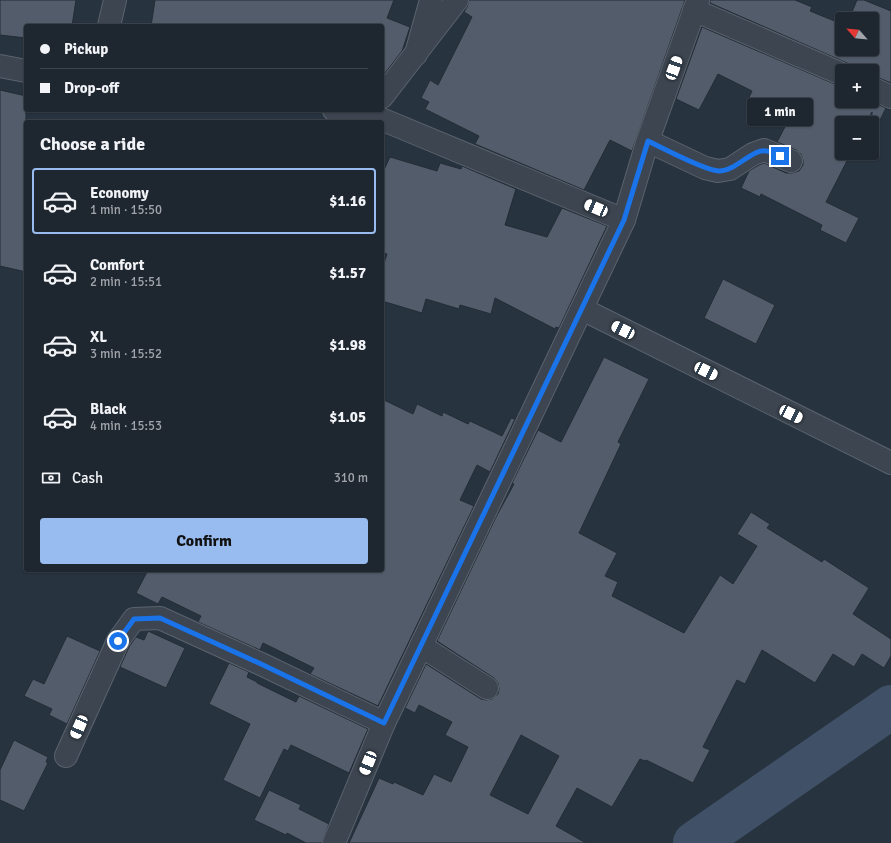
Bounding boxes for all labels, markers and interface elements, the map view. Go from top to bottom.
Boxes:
north arrow [835,12,879,56]
map controls [835,12,879,160]
text: Pickup [64,40,108,58]
car [664,55,684,81]
button: + [835,64,879,108]
text: Drop-off [64,79,119,97]
callout: 1 min [747,98,813,126]
text: 1 min [764,104,796,120]
button: − [835,116,879,160]
text: Choose a ride [40,133,145,155]
route end [771,147,789,165]
icon: car [42,183,78,219]
text: Economy [90,184,149,202]
text: $1.16 [329,192,366,210]
car [583,198,609,218]
text: 1 min · 15:50 [90,202,162,218]
icon: car [42,255,78,291]
text: Comfort [90,256,144,274]
text: $1.57 [329,264,366,282]
text: 2 min · 15:51 [90,274,162,290]
car [610,319,636,341]
icon: car [42,327,78,363]
text: XL [90,328,107,346]
text: $1.98 [329,336,366,354]
text: 3 min · 15:52 [90,346,162,362]
car [693,360,719,382]
icon: car [42,399,78,435]
text: Black [90,400,127,418]
car [778,403,804,425]
text: $1.05 [329,408,366,426]
text: 4 min · 15:53 [90,418,162,434]
icon: cash [40,467,62,489]
text: Cash [72,469,103,487]
text: 310 m [334,470,368,486]
button: Confirm [40,518,368,564]
route start [109,632,127,650]
car [69,714,89,740]
car [358,750,378,776]

